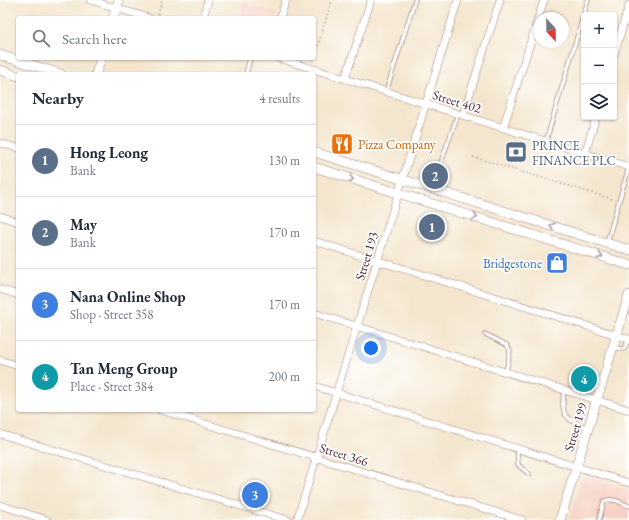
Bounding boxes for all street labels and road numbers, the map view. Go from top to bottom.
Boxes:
street label: Street 402 [431,86,484,117]
street label: Street 193 [351,230,382,282]
street label: Street 199 [560,400,591,453]
street label: Street 366 [318,439,370,470]

